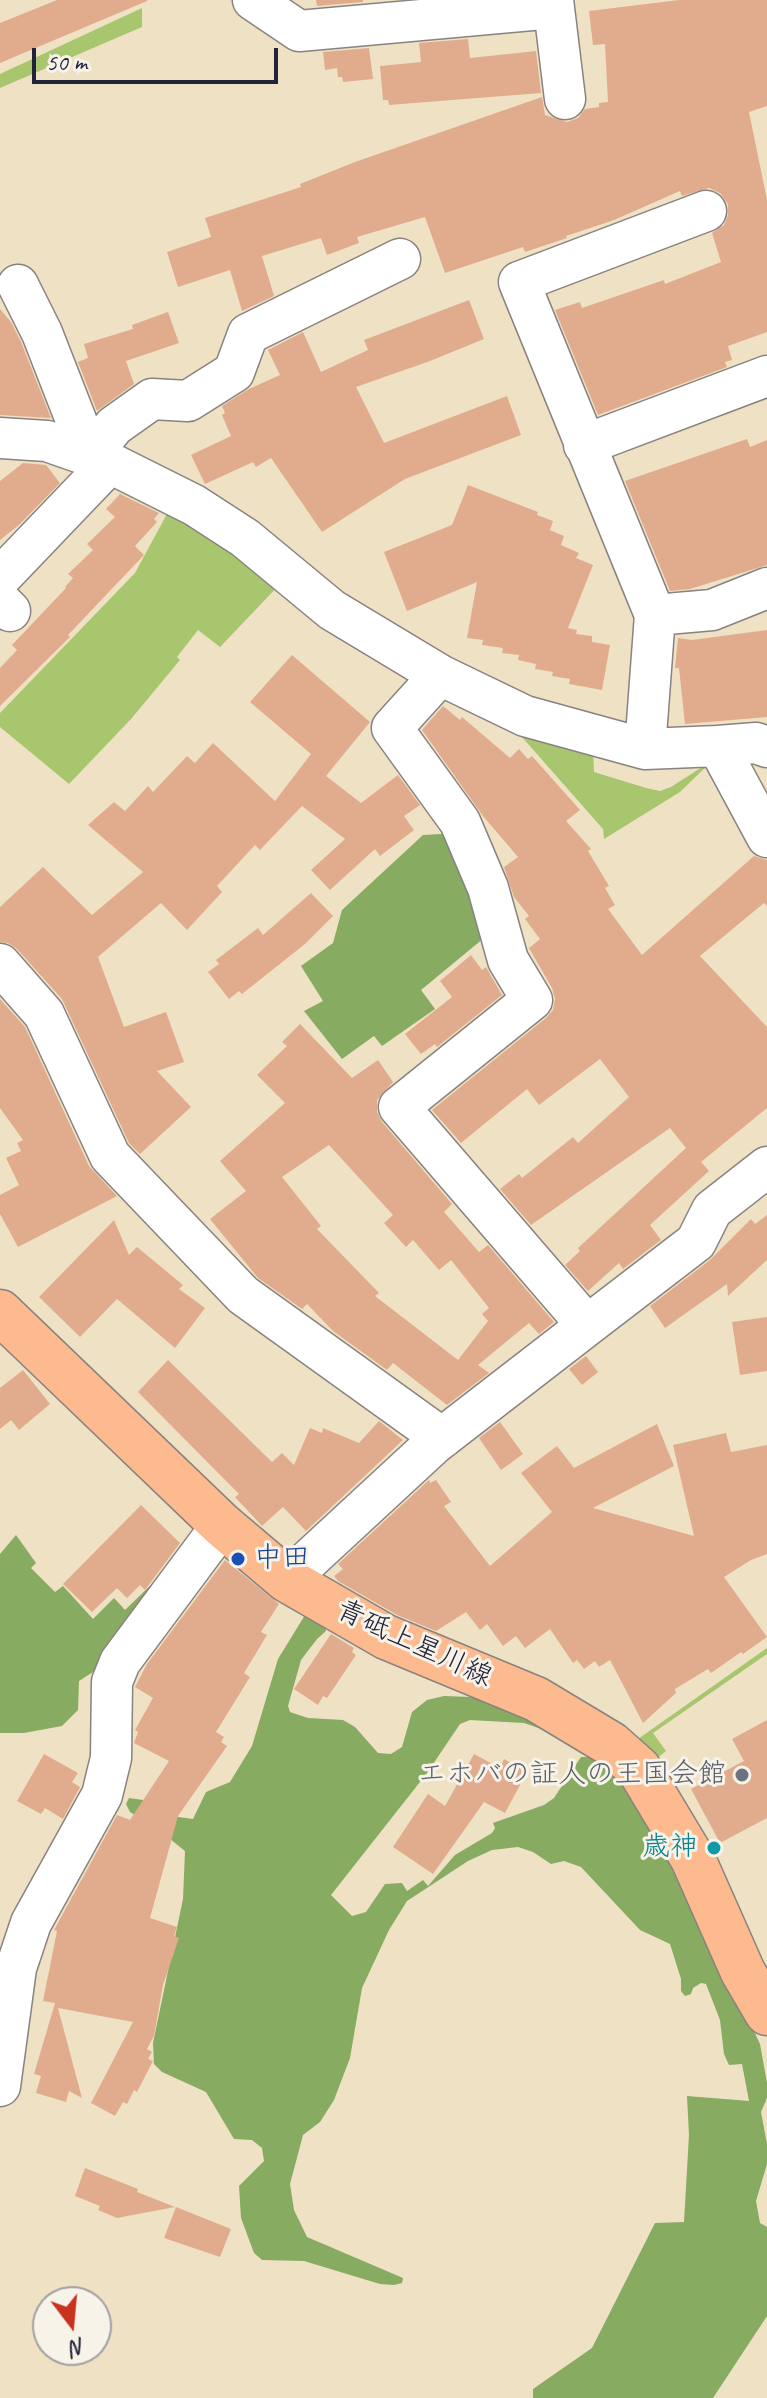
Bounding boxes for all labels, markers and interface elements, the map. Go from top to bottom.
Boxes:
scale bar [36,32,282,82]
text: 50 m [46,47,87,77]
place label: 中田 [254,1542,310,1576]
marker: 中田 [229,1550,247,1568]
street label: 青砥上星川線 [331,1593,497,1695]
place label: エホバの証人の王国会館 [418,1758,726,1792]
marker: エホバの証人の王国会館 [733,1766,751,1784]
place label: 歳神 [642,1831,698,1865]
marker: 歳神 [705,1839,723,1857]
north arrow [32,2286,112,2366]
text: N [68,2332,88,2362]

